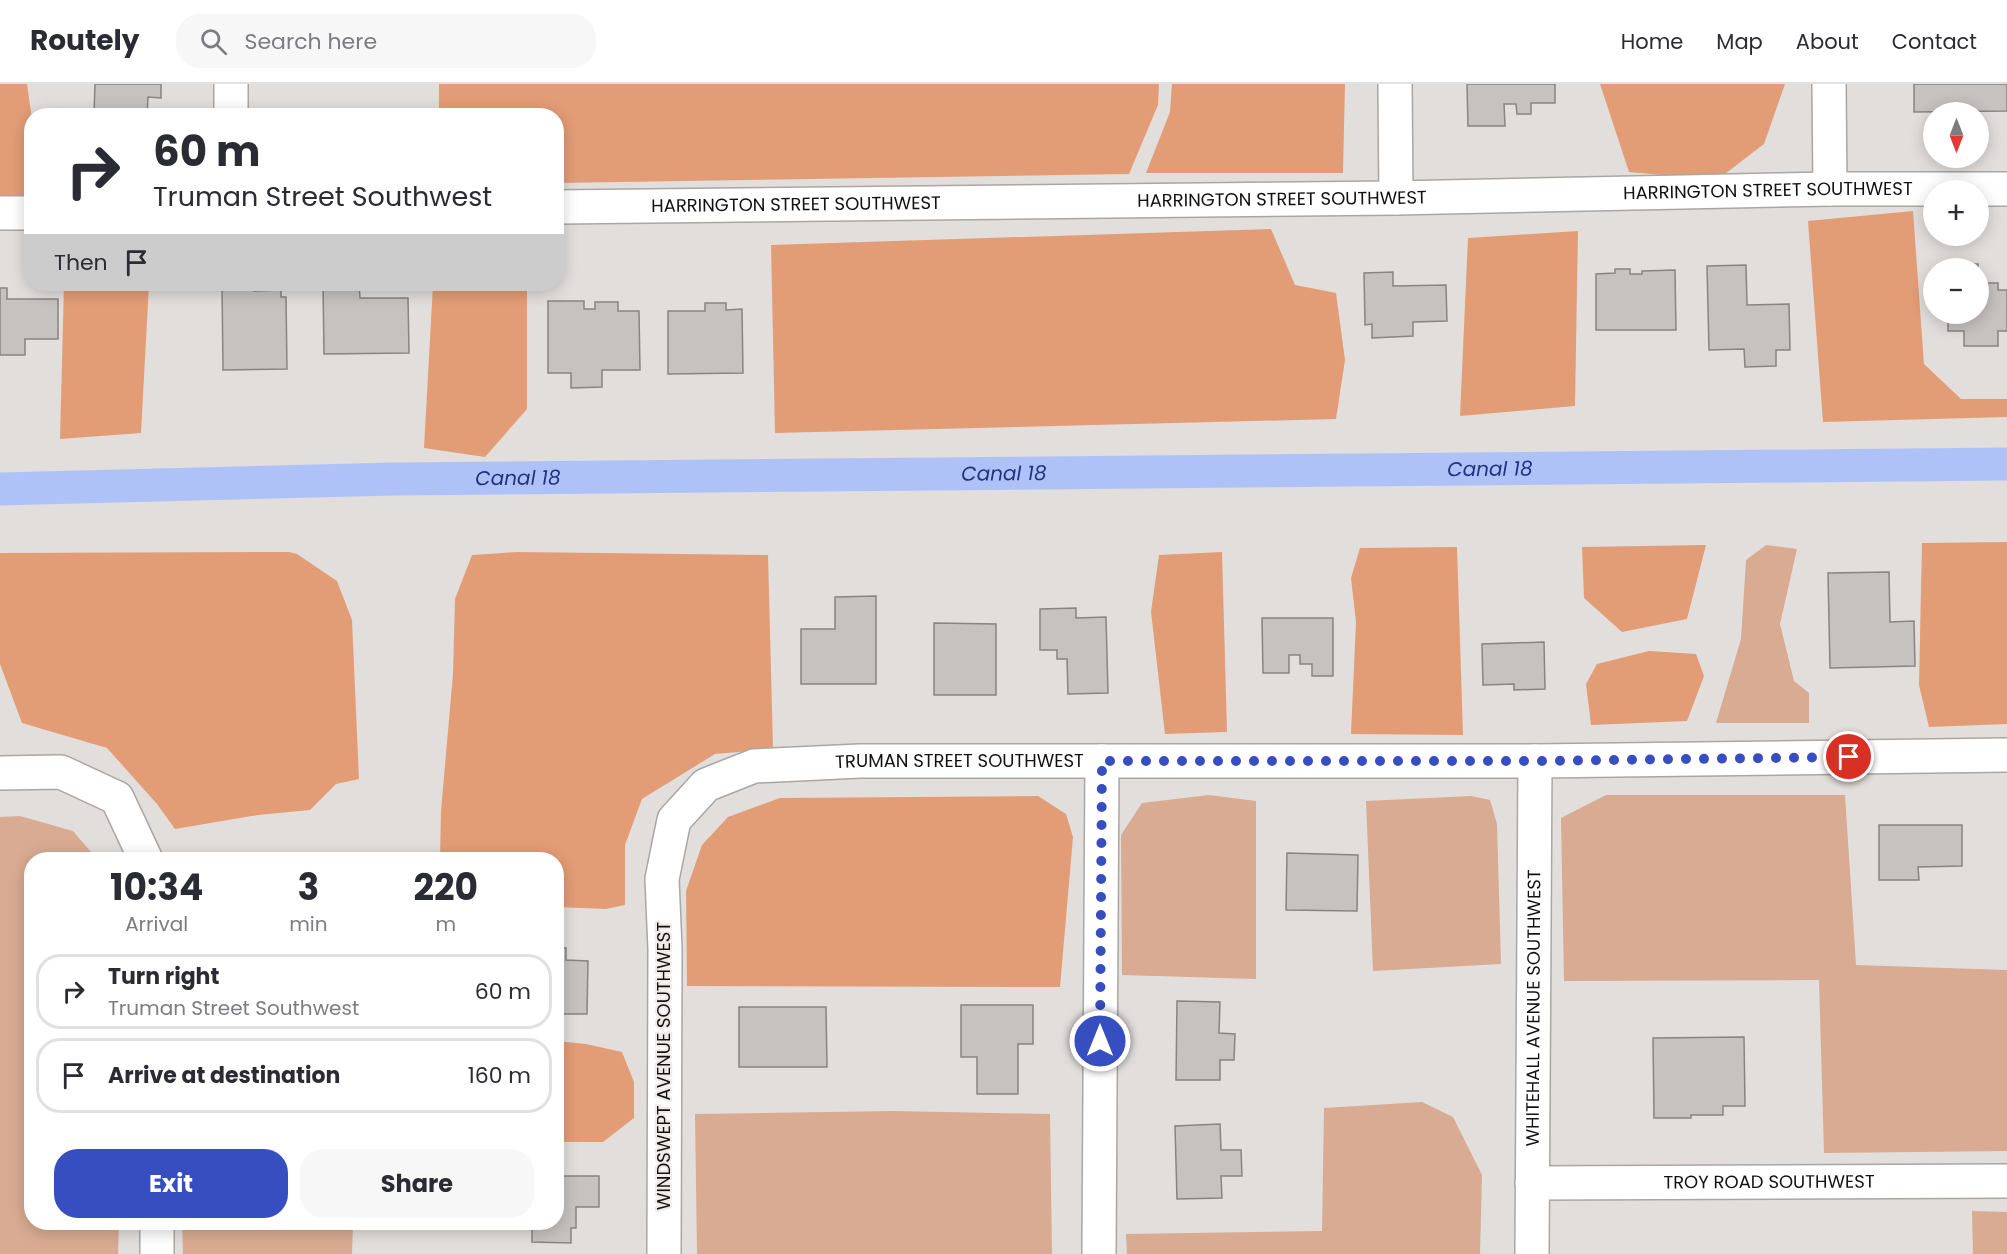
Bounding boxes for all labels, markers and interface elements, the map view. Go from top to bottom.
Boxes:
search box [176,14,596,68]
text: Routely [30,21,140,60]
icon: search [197,25,230,58]
text: Search here [245,26,377,57]
text: Home [1621,27,1683,56]
text: Map [1716,27,1763,56]
text: About [1796,27,1859,56]
text: Contact [1892,27,1977,56]
north arrow [1923,102,1989,168]
map controls [1923,102,1989,324]
text: 60 m [153,122,261,181]
icon: right [54,132,132,210]
street label: HARRINGTON STREET SOUTHWEST [1623,176,1913,205]
text: Truman Street Southwest [153,178,492,215]
button: + [1923,180,1989,246]
street label: HARRINGTON STREET SOUTHWEST [1137,184,1427,213]
street label: HARRINGTON STREET SOUTHWEST [651,190,941,218]
icon: arrive [120,246,153,279]
text: Then [54,247,108,278]
button: − [1923,258,1989,324]
water label: Canal 18 [1447,454,1533,483]
water label: Canal 18 [961,459,1047,488]
water label: Canal 18 [475,463,561,492]
pin [1823,731,1874,782]
icon: arrive [1832,740,1865,773]
street label: TRUMAN STREET SOUTHWEST [835,748,1084,774]
text: 10:34 [110,862,203,913]
text: 3 [298,862,319,913]
text: 220 [413,862,478,913]
street label: WHITEHALL AVENUE SOUTHWEST [1520,869,1546,1147]
text: Arrival [125,910,188,938]
text: min [289,910,328,938]
text: m [435,910,456,938]
street label: WINDSWEPT AVENUE SOUTHWEST [651,922,676,1210]
text: Turn right [108,961,219,992]
icon: right [57,975,90,1008]
text: 60 m [475,976,531,1007]
text: Truman Street Southwest [108,994,359,1022]
position arrow [1068,1009,1132,1073]
icon: arrive [57,1059,90,1092]
text: Arrive at destination [108,1060,340,1091]
text: 160 m [468,1060,531,1091]
button: Exit [54,1149,288,1218]
button: Share [300,1149,534,1218]
street label: TROY ROAD SOUTHWEST [1663,1169,1875,1194]

